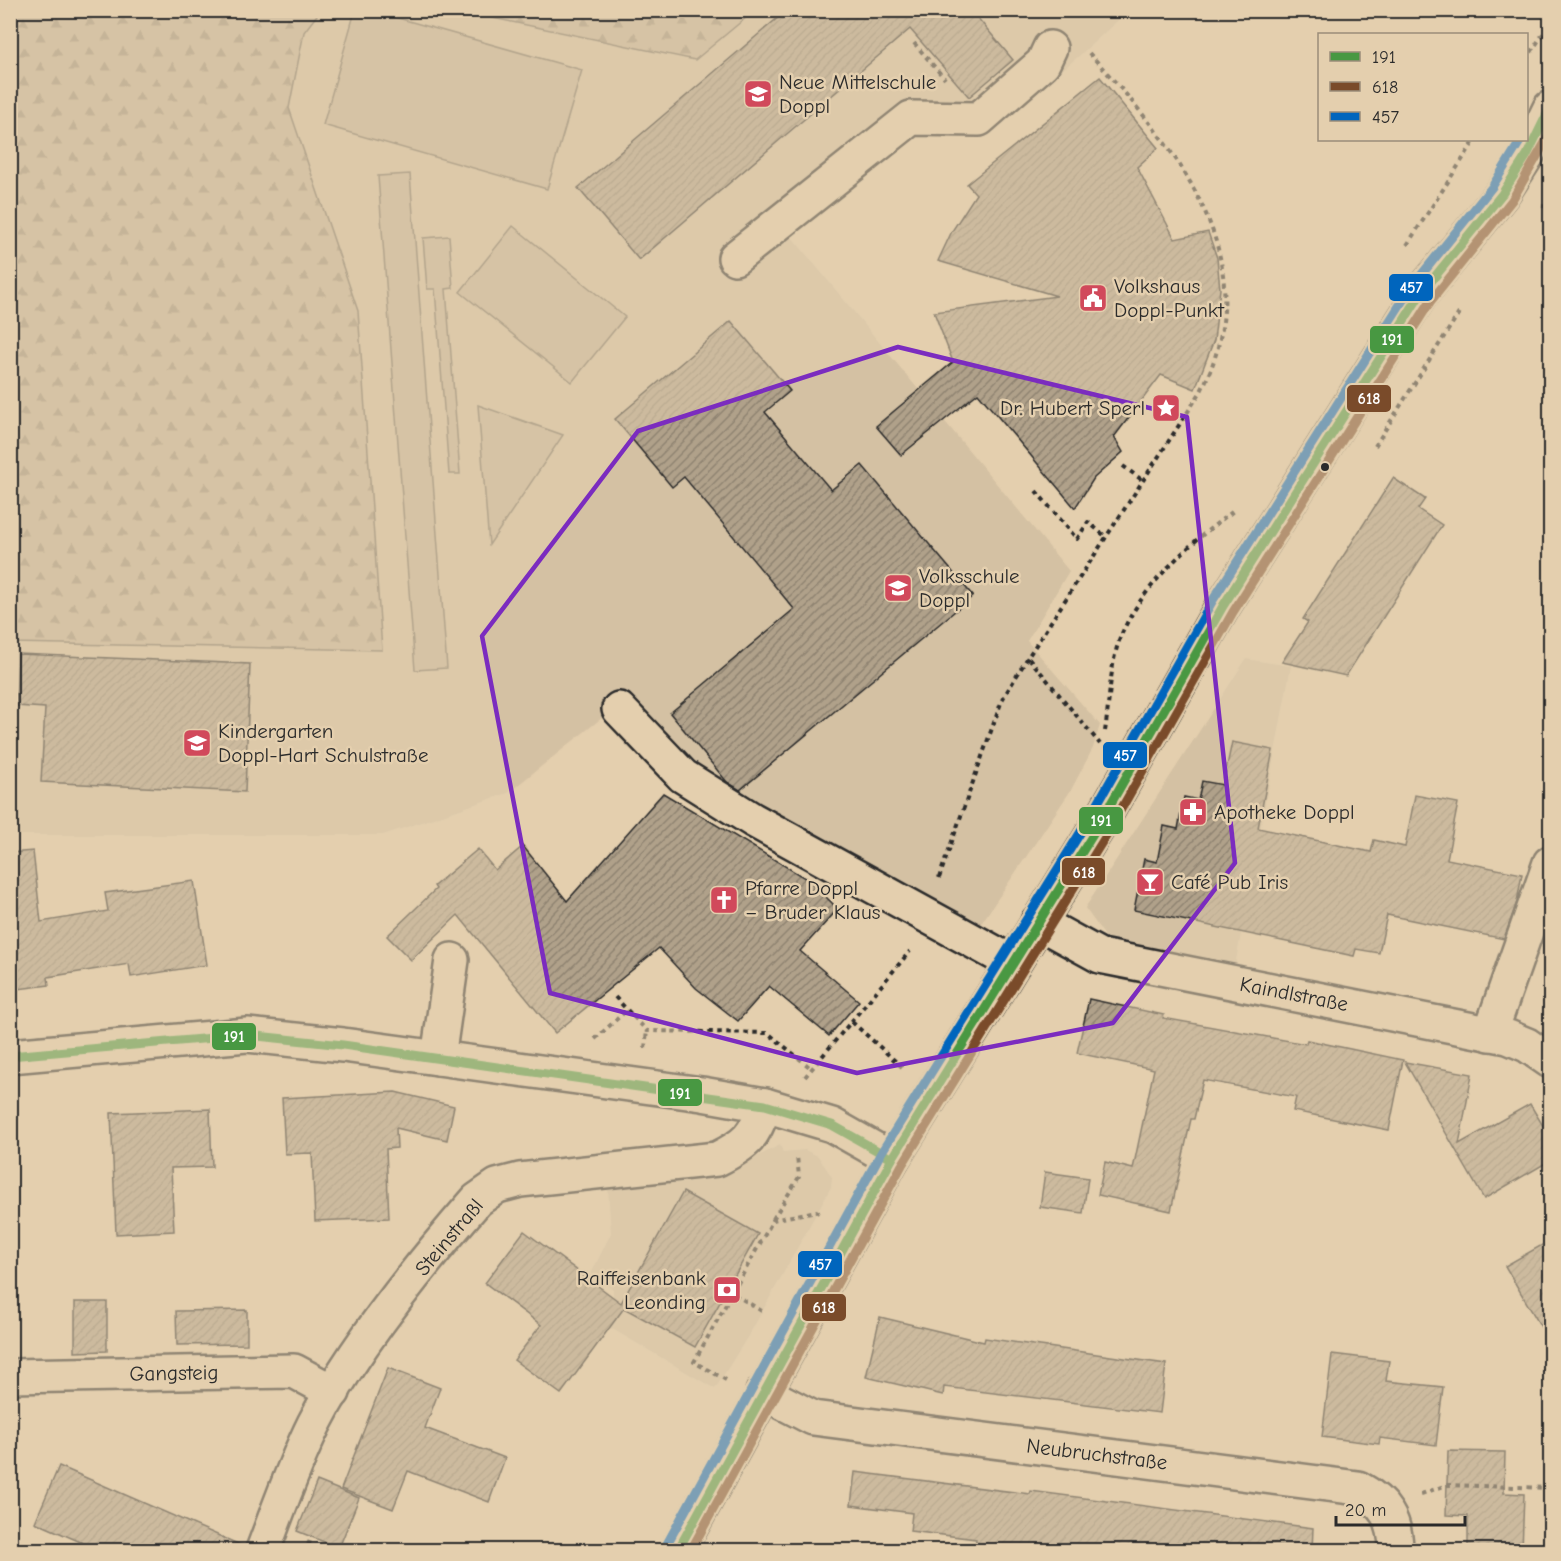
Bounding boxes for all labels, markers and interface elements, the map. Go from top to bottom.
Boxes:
legend [1318,33,1528,141]
text: 191 [1372,47,1396,68]
place label: Neue Mittelschule Doppl [779,70,936,118]
text: 618 [1372,77,1398,98]
school or university icon: Neue Mittelschule Doppl [742,78,774,110]
text: 457 [1372,107,1399,128]
line badge: 457 [1388,273,1434,302]
place label: Volkshaus Doppl-Punkt [1114,274,1225,322]
text: 457 [1399,279,1423,297]
public building icon: Volkshaus Doppl-Punkt [1077,282,1109,314]
line badge: 191 [1369,325,1415,354]
text: 191 [1382,331,1402,349]
line badge: 618 [1346,384,1392,413]
text: 618 [1358,390,1380,408]
place icon: Dr. Hubert Sperl [1150,392,1182,424]
place label: Dr. Hubert Sperl [1000,396,1145,420]
unlabelled marker [1319,461,1331,473]
place label: Volksschule Doppl [919,564,1020,612]
school or university icon: Volksschule Doppl [882,572,914,604]
place label: Kindergarten Doppl-Hart Schulstraße [218,719,428,767]
school or university icon: Kindergarten Doppl-Hart Schulstraße [181,727,213,759]
line badge: 457 [1102,741,1148,769]
text: 457 [1113,747,1137,765]
pharmacy icon: Apotheke Doppl [1177,796,1209,828]
place label: Apotheke Doppl [1214,800,1355,824]
line badge: 191 [1078,806,1124,835]
text: 191 [1091,812,1111,830]
line badge: 618 [1061,857,1106,886]
text: 618 [1073,864,1095,882]
bar icon: Café Pub Iris [1134,866,1166,898]
place label: Café Pub Iris [1171,870,1288,894]
place label: Pfarre Doppl – Bruder Klaus [745,876,880,924]
church icon: Pfarre Doppl – Bruder Klaus [708,884,740,916]
street label: Kaindlstraße [1238,972,1350,1016]
line badge: 191 [211,1022,257,1051]
text: 191 [224,1028,244,1046]
line badge: 191 [657,1078,703,1107]
text: 191 [670,1085,690,1103]
street label: Steinstraßl [410,1194,488,1280]
line badge: 457 [797,1250,843,1278]
text: 457 [808,1256,832,1274]
place label: Raiffeisenbank Leonding [577,1266,706,1314]
bank icon: Raiffeisenbank Leonding [711,1274,743,1306]
line badge: 618 [801,1293,847,1322]
text: 618 [813,1299,835,1317]
street label: Gangsteig [129,1360,219,1386]
street label: Neubruchstraße [1025,1433,1169,1475]
scale bar [1336,1489,1465,1527]
text: 20 m [1345,1500,1386,1521]

